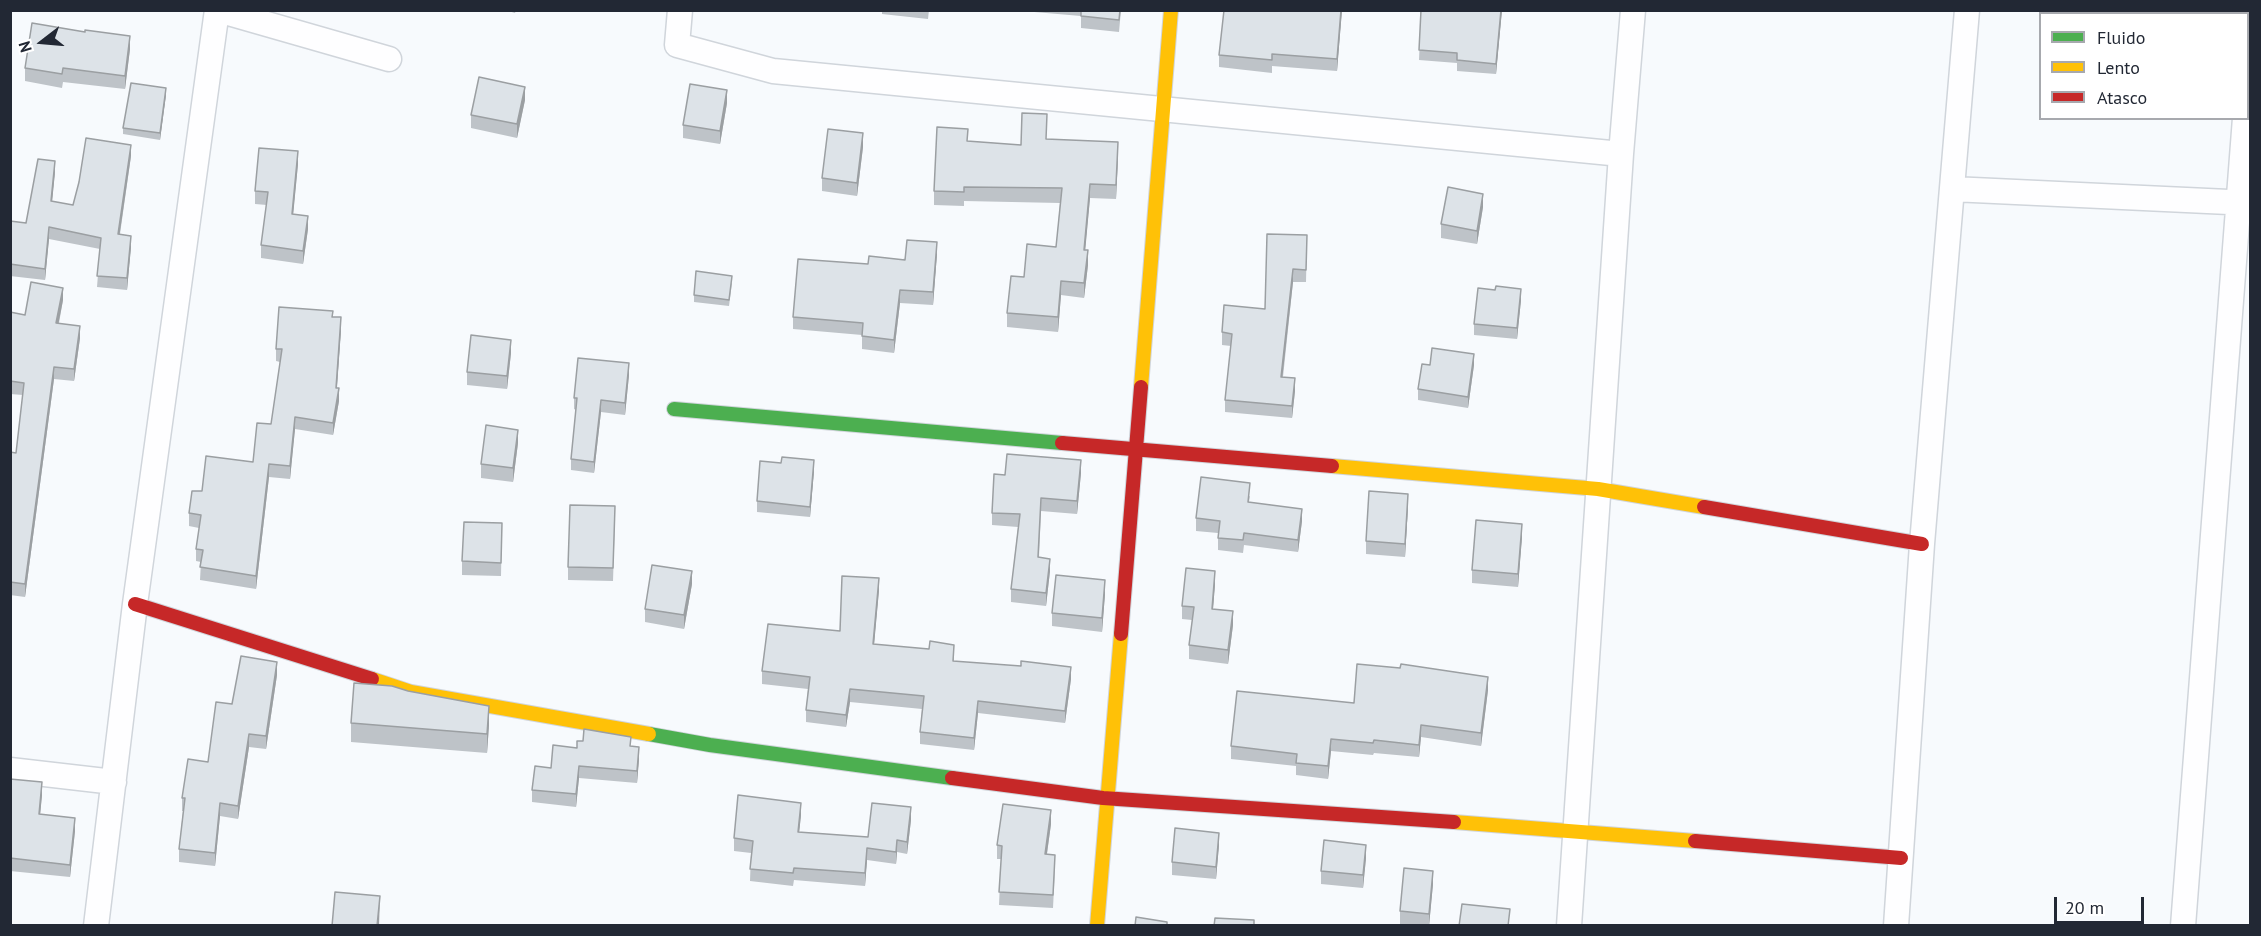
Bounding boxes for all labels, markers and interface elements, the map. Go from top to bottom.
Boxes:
north arrow [12,12,72,72]
legend [2039,12,2249,120]
text: Fluido [2097,26,2145,49]
text: N [14,39,36,55]
text: Lento [2097,56,2140,79]
text: Atasco [2097,86,2147,109]
scale bar [2057,885,2147,923]
text: 20 m [2065,896,2104,919]

